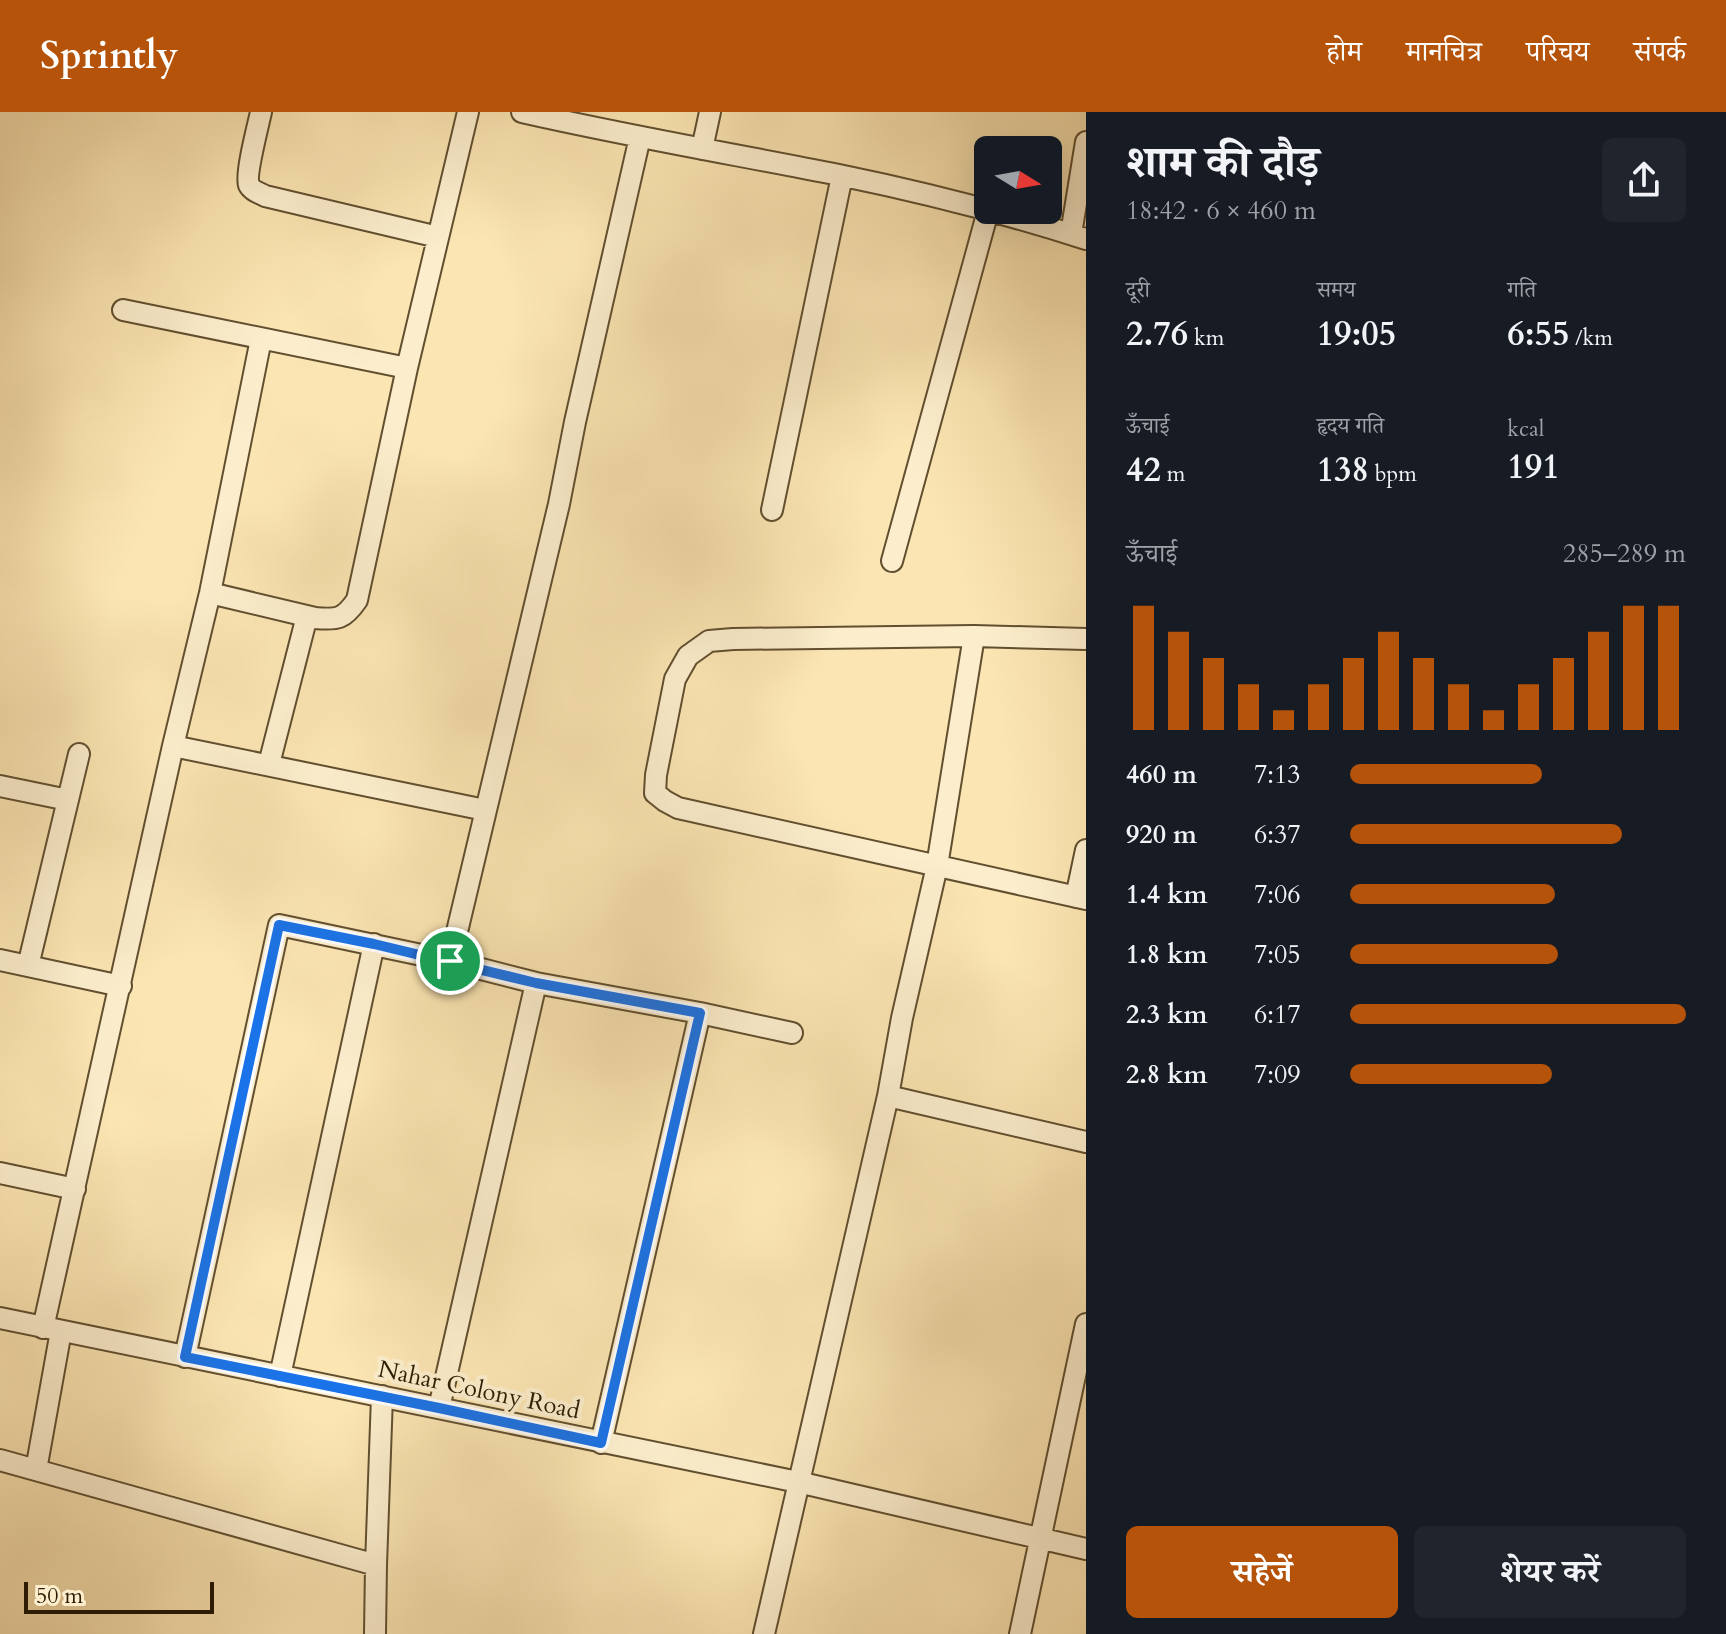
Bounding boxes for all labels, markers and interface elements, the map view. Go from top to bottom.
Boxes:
text: Sprintly [40,30,178,82]
text: होम [1326,33,1362,71]
text: मानचित्र [1406,33,1482,71]
text: परिचय [1526,33,1589,71]
text: संपर्क [1633,33,1686,71]
text: शाम की दौड़ [1126,133,1319,193]
north arrow [974,136,1062,224]
map controls [974,136,1062,224]
button: share [1602,138,1686,222]
text: 18:42 · 6 × 460 m [1126,193,1316,228]
text: दूरी [1126,275,1150,305]
text: समय [1317,275,1355,305]
text: गति [1507,275,1536,305]
text: 2.76 [1126,311,1188,357]
text: 19:05 [1317,311,1396,357]
text: 6:55 [1507,311,1569,357]
text: km [1188,323,1224,353]
text: /km [1569,323,1613,353]
text: ऊँचाई [1126,411,1169,441]
text: हृदय गति [1317,411,1384,441]
text: kcal [1507,414,1544,444]
text: 191 [1507,444,1560,490]
text: 42 [1126,447,1161,493]
text: 138 [1317,447,1369,493]
text: m [1161,459,1185,489]
text: bpm [1369,459,1417,489]
text: ऊँचाई [1126,536,1177,571]
text: 285–289 m [1563,536,1686,571]
text: 460 m [1126,757,1197,792]
text: 7:13 [1254,757,1301,792]
text: 920 m [1126,817,1197,852]
text: 6:37 [1254,817,1301,852]
text: 1.4 km [1126,877,1207,912]
text: 7:06 [1254,877,1301,912]
pin [416,927,484,995]
text: 1.8 km [1126,937,1207,972]
text: 7:05 [1254,937,1301,972]
icon: arrive [428,939,472,983]
text: 2.3 km [1126,997,1207,1032]
text: 6:17 [1254,997,1301,1032]
text: 2.8 km [1126,1057,1207,1092]
text: 7:09 [1254,1057,1301,1092]
street label: Nahar Colony Road [375,1352,583,1428]
button: सहेजें [1126,1526,1398,1618]
button: शेयर करें [1414,1526,1686,1618]
scale bar [24,1578,214,1614]
text: 50 m [36,1581,83,1611]

